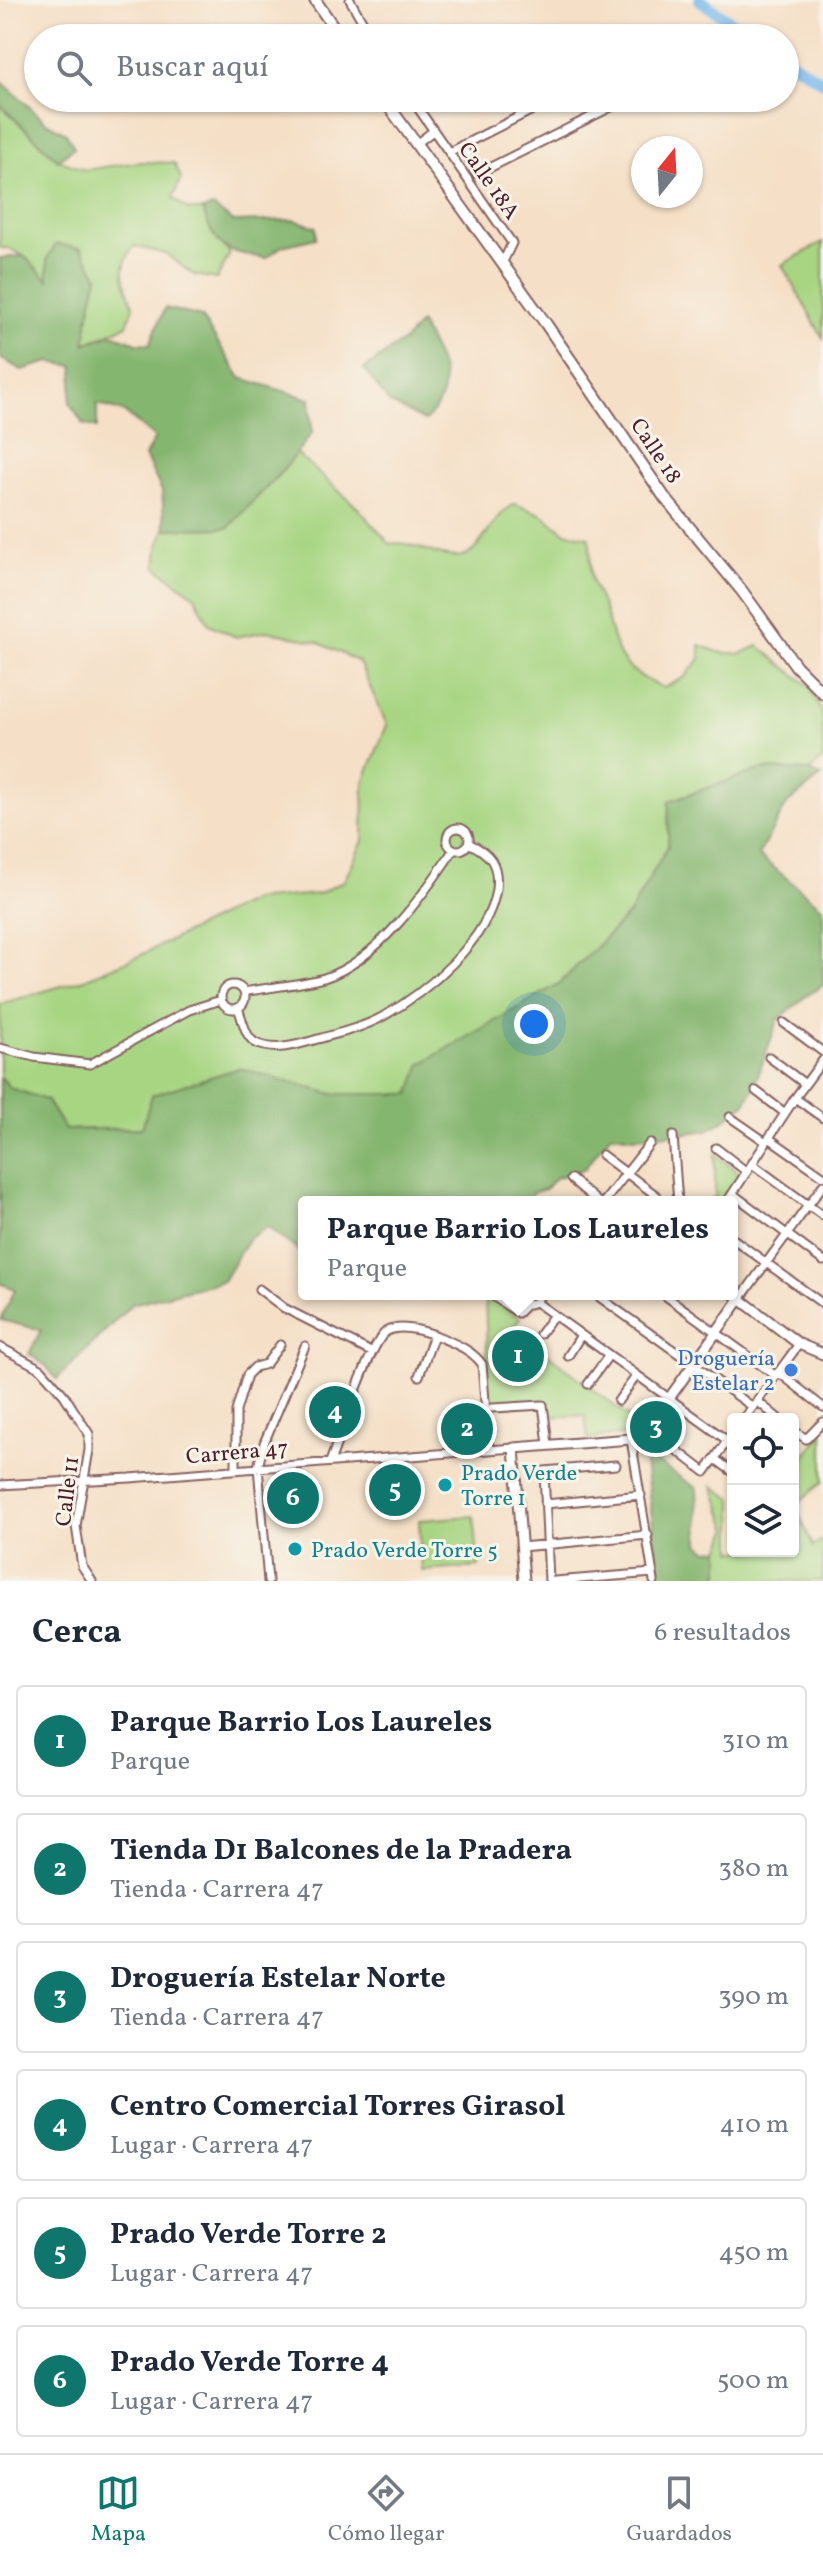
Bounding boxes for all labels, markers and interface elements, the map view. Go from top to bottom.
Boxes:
search box [24,24,799,112]
icon: search [52,46,96,90]
text: Buscar aquí [116,47,269,89]
street label: Calle 18A [450,136,526,227]
north arrow [631,136,703,208]
street label: Calle 18 [622,412,688,490]
your location [514,1004,554,1044]
popup [298,1196,738,1300]
text: Parque Barrio Los Laureles [327,1209,709,1251]
text: Parque [327,1251,407,1287]
pin: 1 [492,1326,544,1386]
place label: Droguería Estelar 2 [677,1344,775,1400]
marker: Droguería Estelar 2 [782,1361,800,1379]
pin: 4 [309,1382,361,1442]
pin: 3 [630,1397,682,1457]
pin: 2 [441,1399,493,1459]
map controls [727,1413,799,1557]
button: locate [727,1413,799,1485]
street label: Carrera 47 [185,1434,290,1473]
street label: Calle 11 [49,1454,88,1528]
place label: Prado Verde Torre 1 [461,1459,577,1515]
pin: 5 [369,1460,421,1520]
pin: 6 [267,1468,319,1528]
marker: Prado Verde Torre 1 [436,1476,454,1494]
button: layers [727,1485,799,1557]
place label: Prado Verde Torre 5 [311,1536,498,1567]
marker: Prado Verde Torre 5 [286,1540,304,1558]
text: Cerca [32,1610,122,1657]
text: 6 resultados [654,1615,791,1651]
text: Parque Barrio Los Laureles [110,1702,492,1744]
text: 1 [55,1723,65,1759]
text: 310 m [722,1723,789,1759]
text: Parque [110,1744,190,1780]
text: Tienda D1 Balcones de la Pradera [110,1830,572,1872]
text: 2 [53,1851,67,1887]
text: 380 m [719,1851,789,1887]
text: Tienda · Carrera 47 [110,1872,324,1908]
text: Droguería Estelar Norte [110,1958,446,2000]
text: 3 [53,1979,67,2015]
text: 390 m [718,1979,789,2015]
text: Tienda · Carrera 47 [110,2000,324,2036]
text: Centro Comercial Torres Girasol [110,2086,565,2128]
text: 4 [52,2107,68,2143]
text: 410 m [720,2107,789,2143]
text: Lugar · Carrera 47 [110,2128,313,2164]
text: Prado Verde Torre 2 [110,2214,387,2256]
text: 5 [54,2235,66,2271]
text: 450 m [718,2235,789,2271]
text: Lugar · Carrera 47 [110,2256,313,2292]
text: Prado Verde Torre 4 [110,2342,389,2384]
text: 6 [53,2363,67,2399]
text: 500 m [717,2363,789,2399]
text: Lugar · Carrera 47 [110,2384,313,2420]
tab: Mapa [91,2471,146,2550]
tab: Cómo llegar [328,2471,445,2550]
tab: Guardados [626,2471,732,2550]

